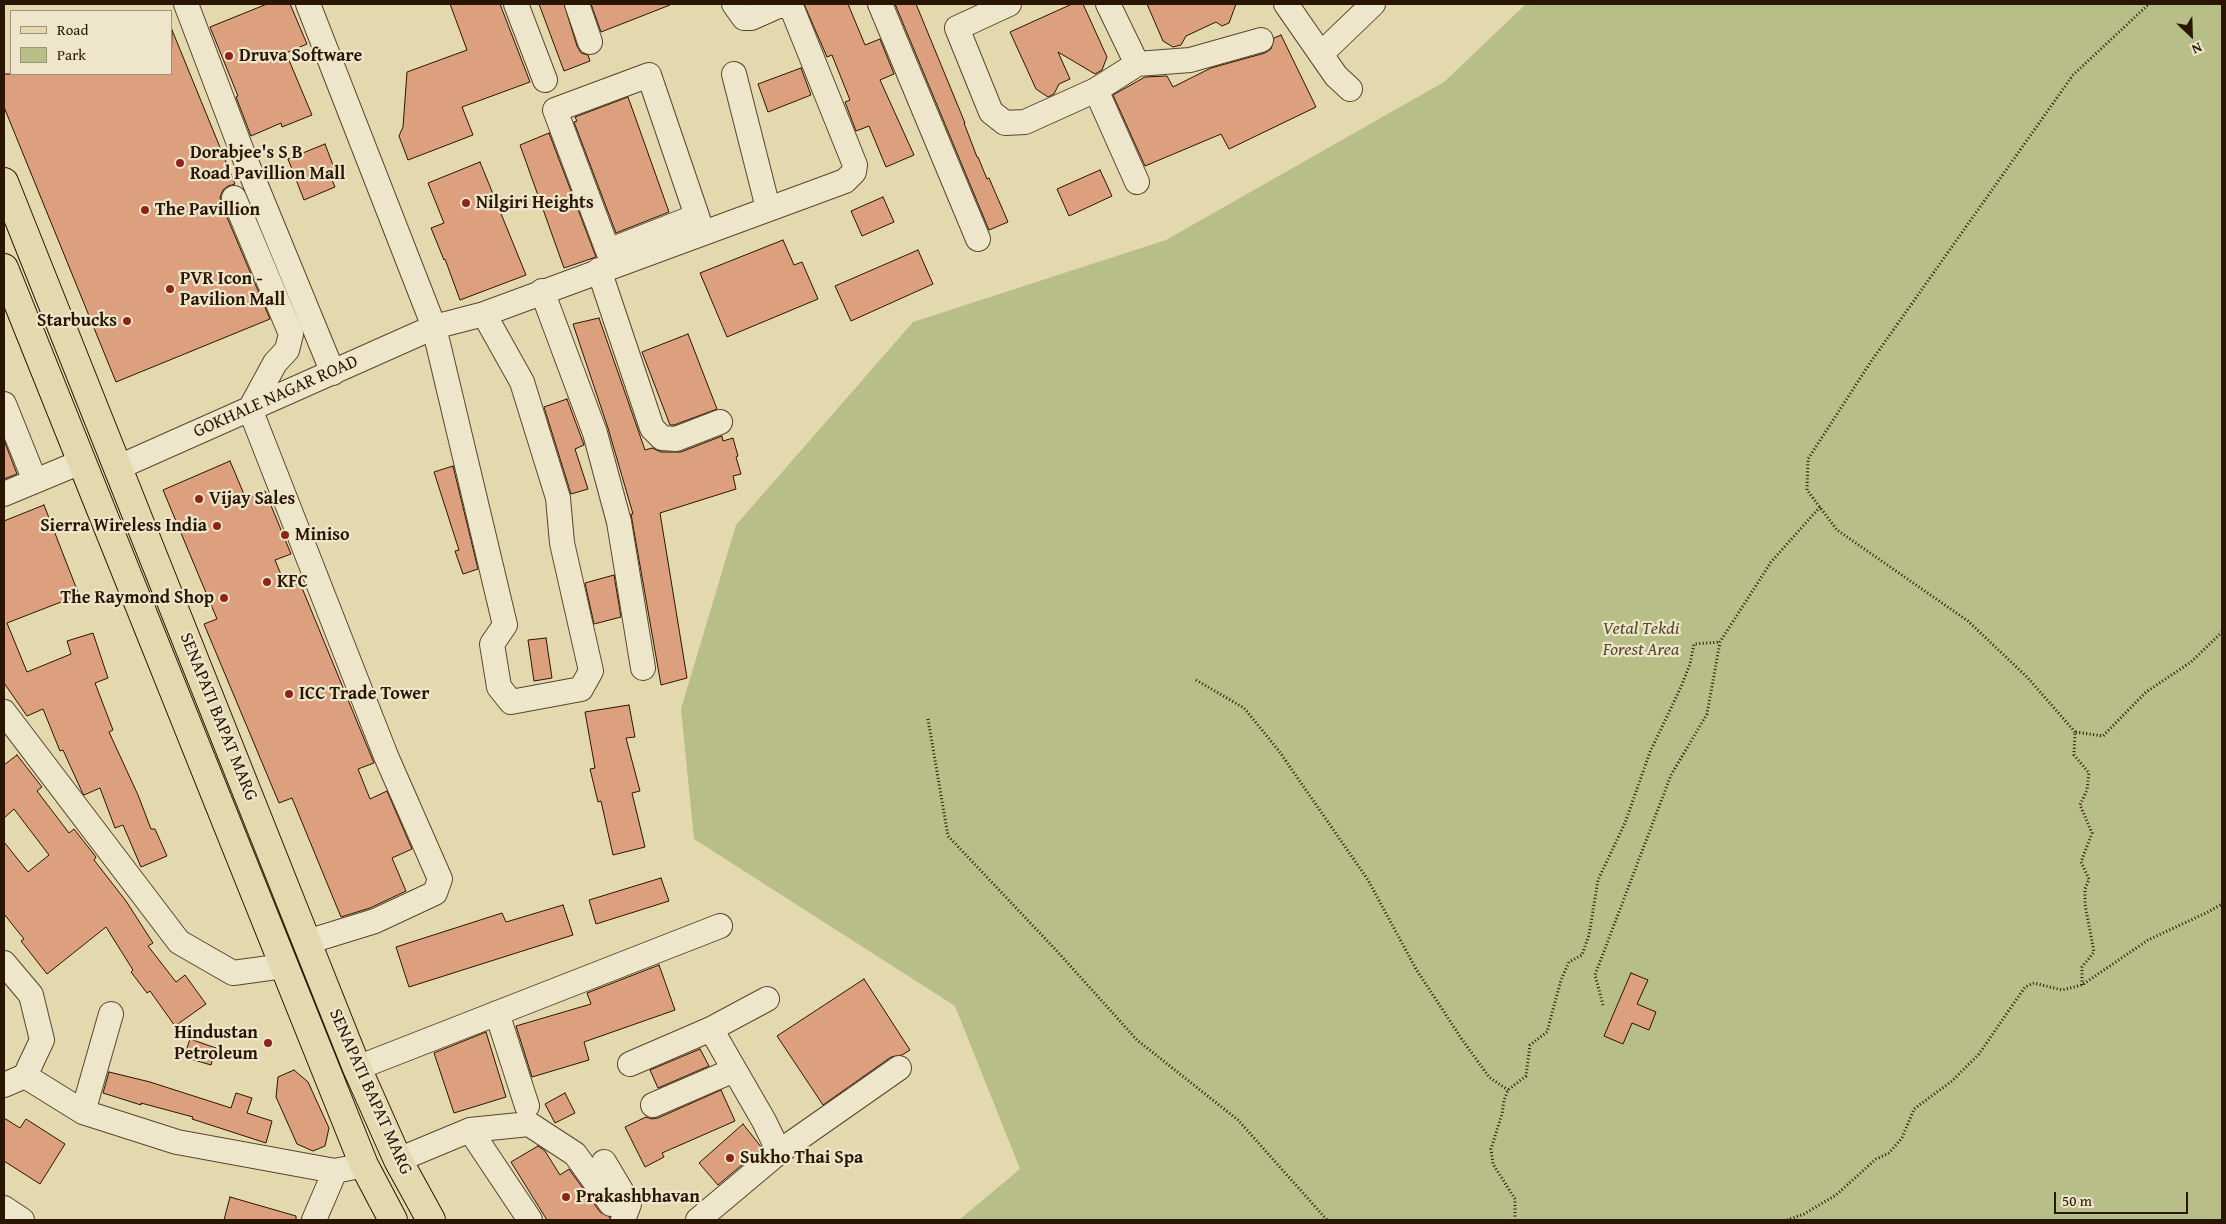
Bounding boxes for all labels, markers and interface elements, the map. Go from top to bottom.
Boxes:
legend [10,10,172,75]
north arrow [2166,10,2216,60]
text: Road [57,19,88,40]
text: N [2189,38,2205,60]
text: Park [57,44,86,65]
place label: Druva Software [239,45,362,67]
marker: Druva Software [223,50,235,62]
place label: Dorabjee's S B Road Pavillion Mall [190,142,345,184]
marker: Dorabjee's S B Road Pavillion Mall [174,157,186,169]
place label: Nilgiri Heights [476,192,594,214]
marker: Nilgiri Heights [460,197,472,209]
place label: The Pavillion [155,199,260,221]
marker: The Pavillion [139,204,151,216]
place label: PVR Icon - Pavilion Mall [180,268,285,310]
marker: PVR Icon - Pavilion Mall [164,283,176,295]
place label: Starbucks [37,310,117,332]
marker: Starbucks [121,315,133,327]
street label: GOKHALE NAGAR ROAD [190,351,362,443]
place label: Vijay Sales [209,488,295,510]
marker: Vijay Sales [193,493,205,505]
place label: Sierra Wireless India [40,515,207,537]
marker: Sierra Wireless India [211,520,223,532]
place label: Miniso [295,524,350,546]
marker: Miniso [279,529,291,541]
place label: KFC [277,571,308,593]
marker: KFC [261,576,273,588]
place label: The Raymond Shop [60,587,214,609]
marker: The Raymond Shop [218,592,230,604]
park label: Vetal Tekdi Forest Area [1603,618,1679,660]
street label: SENAPATI BAPAT MARG [174,630,262,804]
place label: ICC Trade Tower [299,683,429,705]
marker: ICC Trade Tower [283,688,295,700]
street label: SENAPATI BAPAT MARG [324,1006,416,1178]
place label: Hindustan Petroleum [174,1022,258,1064]
marker: Hindustan Petroleum [262,1037,274,1049]
place label: Sukho Thai Spa [740,1147,863,1169]
marker: Sukho Thai Spa [724,1152,736,1164]
scale bar [2056,1182,2190,1214]
place label: Prakashbhavan [576,1186,700,1208]
text: 50 m [2062,1190,2092,1211]
marker: Prakashbhavan [560,1191,572,1203]

